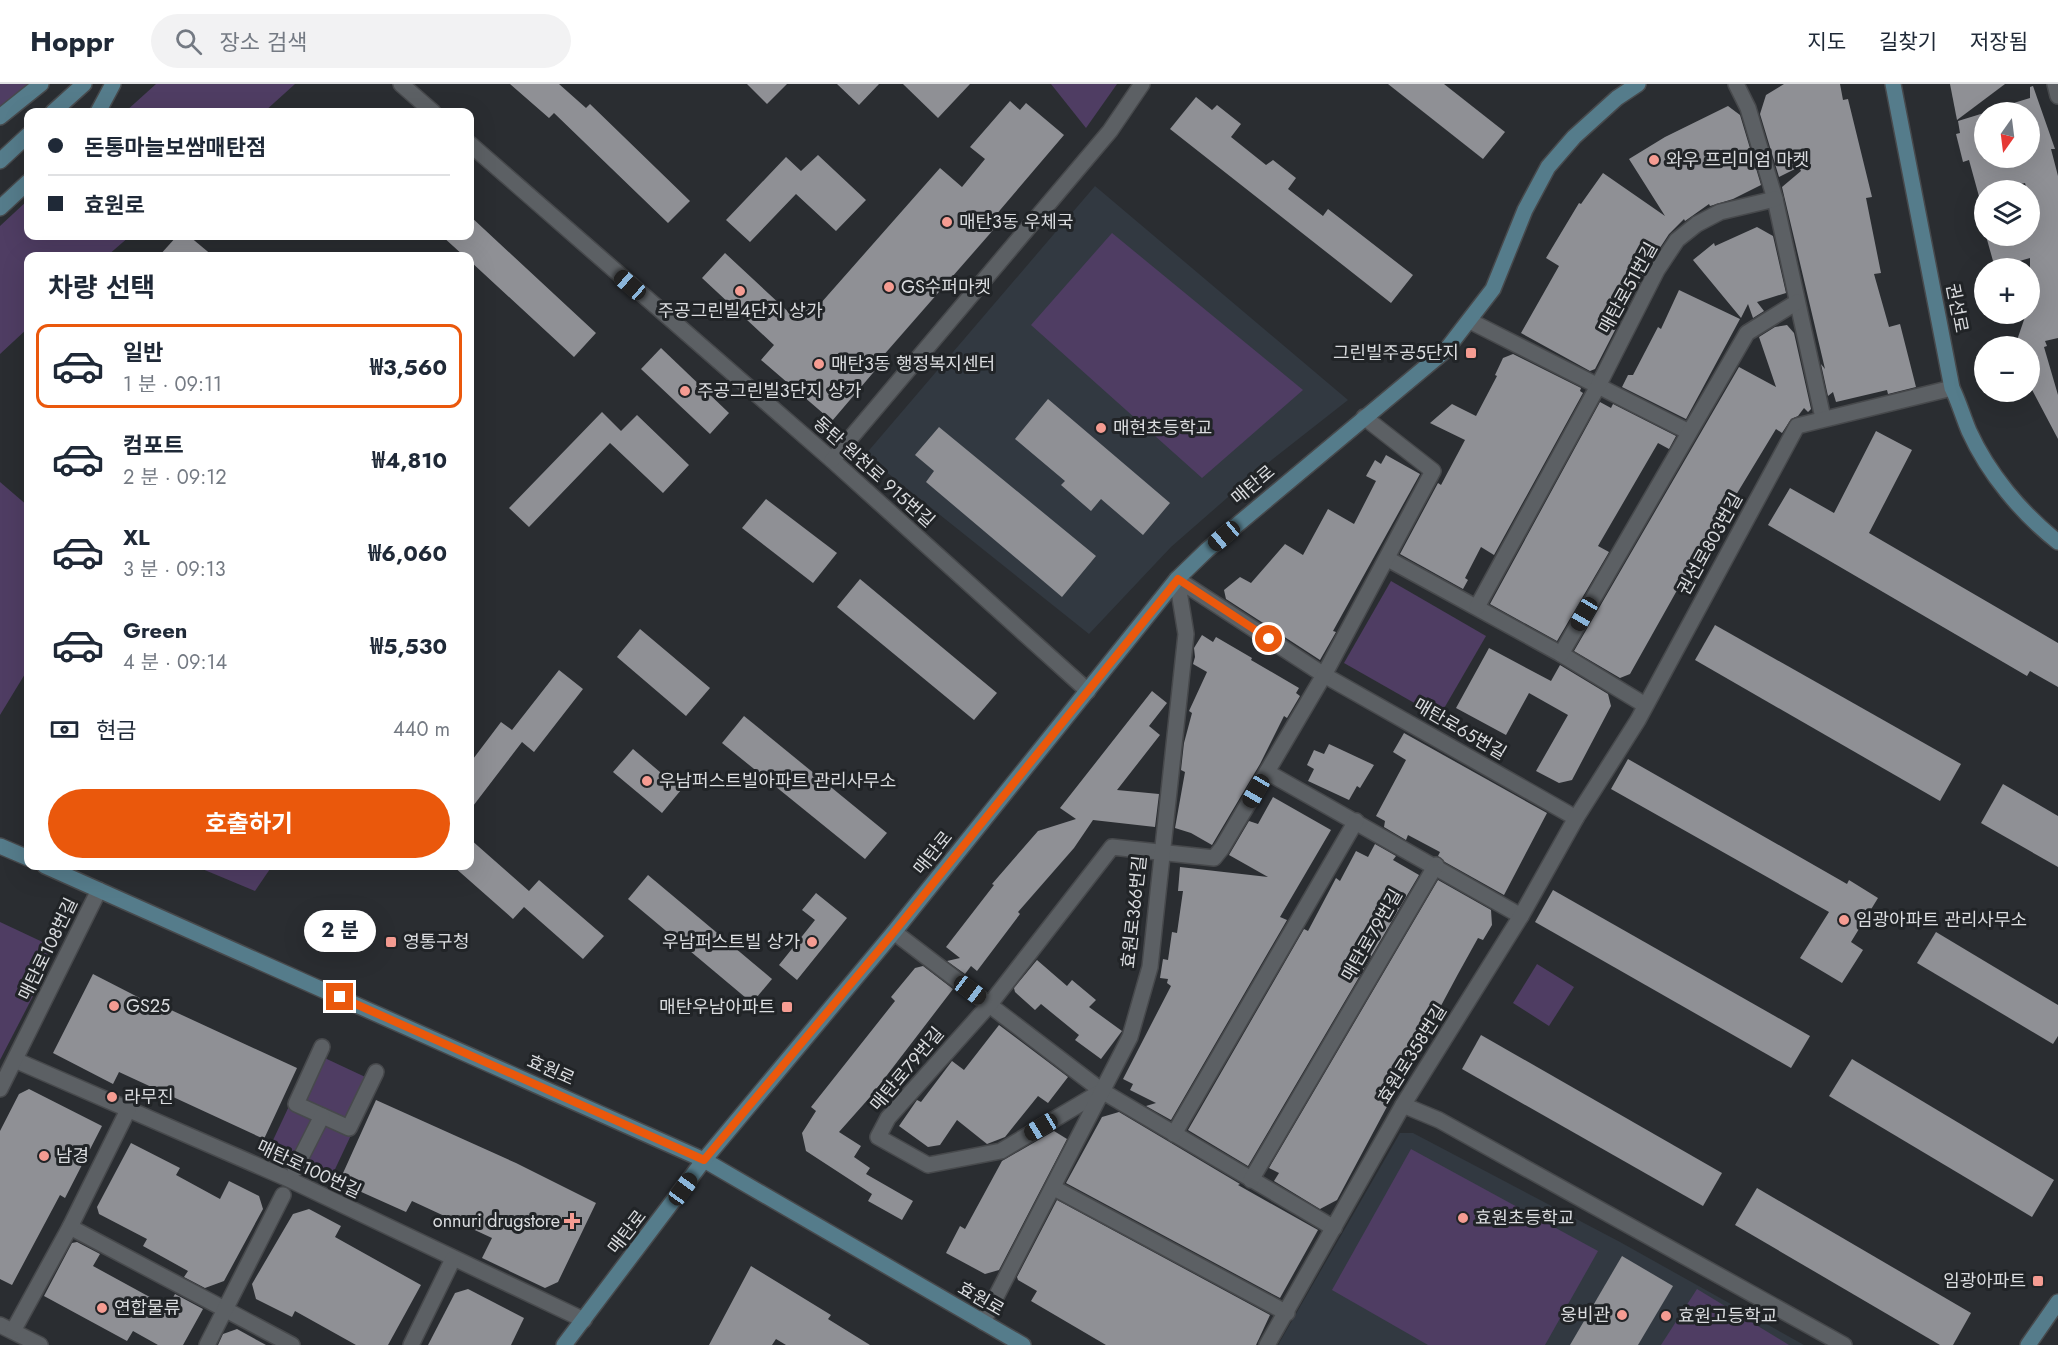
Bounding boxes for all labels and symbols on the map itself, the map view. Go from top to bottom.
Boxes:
north arrow [1974,102,2040,168]
place label: 와우 프리미엄 마켓 [1666,147,1809,173]
marker: 와우 프리미엄 마켓 [1647,153,1661,167]
place label: 매탄3동 우체국 [959,209,1074,235]
marker: 매탄3동 우체국 [940,215,954,229]
street label: 매탄로51번길 [1592,238,1664,338]
car [611,266,649,304]
place label: GS수퍼마켓 [901,274,991,300]
marker: GS수퍼마켓 [882,280,896,294]
street label: 권선로 [1939,281,1975,335]
marker: 주공그린빌4단지 상가 [733,284,747,298]
place label: 주공그린빌4단지 상가 [658,298,823,324]
place label: 그린빌주공5단지 [1333,340,1459,366]
marker: 그린빌주공5단지 [1464,346,1478,360]
place label: 매탄3동 행정복지센터 [831,351,995,377]
marker: 매탄3동 행정복지센터 [812,357,826,371]
place label: 주공그린빌3단지 상가 [697,378,862,404]
marker: 주공그린빌3단지 상가 [678,384,692,398]
street label: 동탄 원천로 915번길 [808,410,940,534]
place label: 매현초등학교 [1113,415,1212,441]
marker: 매현초등학교 [1094,421,1108,435]
street label: 매탄로 [1226,459,1280,511]
street label: 권선로803번길 [1671,488,1749,600]
car [1204,518,1244,554]
car [1567,594,1601,634]
route start [1255,625,1282,652]
street label: 매탄로65번길 [1409,692,1511,766]
place label: 우남퍼스트빌아파트 관리사무소 [659,768,896,794]
car [1239,771,1273,811]
marker: 우남퍼스트빌아파트 관리사무소 [640,774,654,788]
street label: 매탄로 [907,826,959,880]
street label: 효원로366번길 [1115,854,1153,970]
street label: 매탄로79번길 [1335,884,1409,986]
street label: 매탄로108번길 [12,893,84,1005]
place label: 임광아파트 관리사무소 [1856,907,2027,933]
callout: 2 분 [304,910,376,952]
marker: 임광아파트 관리사무소 [1837,913,1851,927]
place label: 영통구청 [403,929,469,955]
place label: 우남퍼스트빌 상가 [662,929,800,955]
marker: 영통구청 [384,935,398,949]
marker: 우남퍼스트빌 상가 [805,935,819,949]
car [950,972,990,1008]
route end [326,983,353,1010]
place label: GS25 [126,993,170,1019]
place label: 매탄우남아파트 [659,994,775,1020]
marker: GS25 [107,999,121,1013]
street label: 효원로358번길 [1371,999,1453,1109]
marker: 매탄우남아파트 [780,1000,794,1014]
street label: 매탄로79번길 [864,1021,950,1117]
street label: 효원로 [523,1048,579,1092]
place label: 라무진 [124,1084,174,1110]
marker: 라무진 [105,1090,119,1104]
car [1021,1110,1061,1144]
street label: 매탄로100번길 [253,1133,365,1205]
place label: 남경 [56,1143,89,1169]
marker: 남경 [37,1149,51,1163]
car [665,1169,701,1209]
street label: 매탄로 [601,1204,653,1260]
place label: 효원초등학교 [1475,1205,1574,1231]
place label: onnuri drugstore [433,1208,560,1234]
marker: 효원초등학교 [1456,1211,1470,1225]
marker: onnuri drugstore [565,1214,579,1228]
place label: 임광아파트 [1943,1268,2026,1294]
marker: 임광아파트 [2031,1274,2045,1288]
street label: 효원로 [953,1275,1009,1323]
place label: 연합물류 [114,1295,180,1321]
marker: 연합물류 [95,1301,109,1315]
place label: 웅비관 [1560,1302,1610,1328]
place label: 효원고등학교 [1678,1303,1777,1329]
marker: 웅비관 [1615,1308,1629,1322]
marker: 효원고등학교 [1659,1309,1673,1323]

